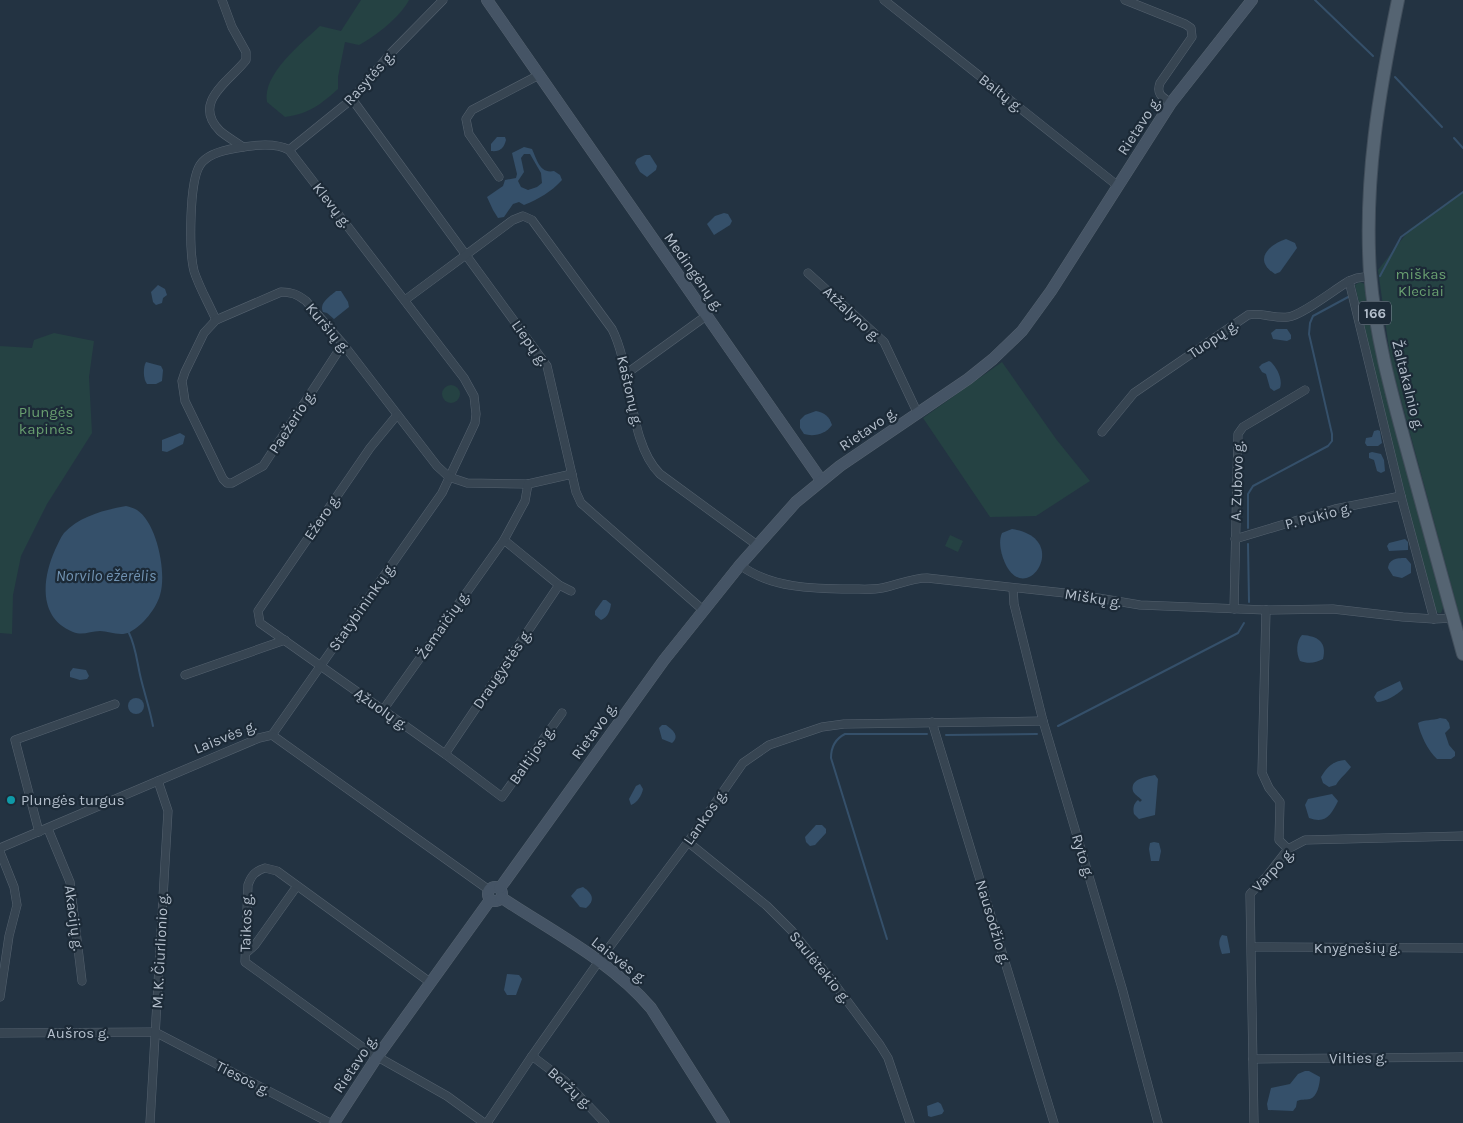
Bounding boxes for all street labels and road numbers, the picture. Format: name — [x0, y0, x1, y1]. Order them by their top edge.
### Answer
street label: Rasytės g. — [340, 46, 399, 109]
street label: Baltų g. — [975, 70, 1027, 116]
street label: Rietavo g. — [1114, 93, 1165, 158]
street label: Klevų g. — [309, 179, 355, 231]
street label: Medingėnų g. — [660, 229, 728, 315]
street label: Atžalyno g. — [819, 283, 885, 346]
street label: Kuršių g. — [302, 299, 354, 357]
road number: 166 — [1359, 302, 1391, 324]
street label: Tuopų g. — [1185, 316, 1242, 362]
street label: Liepų g. — [508, 317, 552, 370]
street label: Žaltakalnio g. — [1388, 338, 1428, 432]
street label: Kaštonų g. — [613, 354, 647, 428]
street label: Paežerio g. — [265, 387, 319, 457]
street label: Rietavo g. — [836, 403, 901, 455]
street label: A. Zubovo g. — [1227, 440, 1247, 521]
street label: Ežero g. — [300, 490, 344, 543]
street label: P. Pukio g. — [1283, 498, 1353, 533]
street label: Statybininkų g. — [325, 559, 399, 655]
street label: Miškų g. — [1063, 585, 1123, 611]
street label: Žemaičių g. — [413, 587, 473, 663]
street label: Draugystės g. — [469, 625, 535, 712]
street label: Ąžuolų g. — [351, 684, 411, 734]
street label: Rietavo g. — [567, 699, 621, 763]
street label: Laisvės g. — [191, 716, 259, 758]
street label: Baltijos g. — [505, 722, 559, 788]
street label: Lankos g. — [679, 786, 731, 848]
street label: Ryto g. — [1068, 832, 1098, 880]
street label: Varpo g. — [1248, 844, 1298, 896]
street label: Nausodžio g. — [972, 878, 1014, 967]
street label: Akacijų g. — [60, 884, 88, 952]
street label: M. K. Čiurlionio g. — [148, 892, 172, 1009]
street label: Taikos g. — [236, 893, 256, 952]
street label: Saulėtekio g. — [785, 927, 855, 1007]
street label: Laisvės g. — [588, 933, 651, 987]
street label: Knygnešių g. — [1314, 939, 1401, 957]
street label: Aušros g. — [47, 1024, 109, 1042]
street label: Rietavo g. — [329, 1031, 381, 1096]
street label: Vilties g. — [1329, 1048, 1387, 1068]
street label: Tiesos g. — [213, 1057, 273, 1099]
street label: Beržų g. — [544, 1063, 596, 1113]

